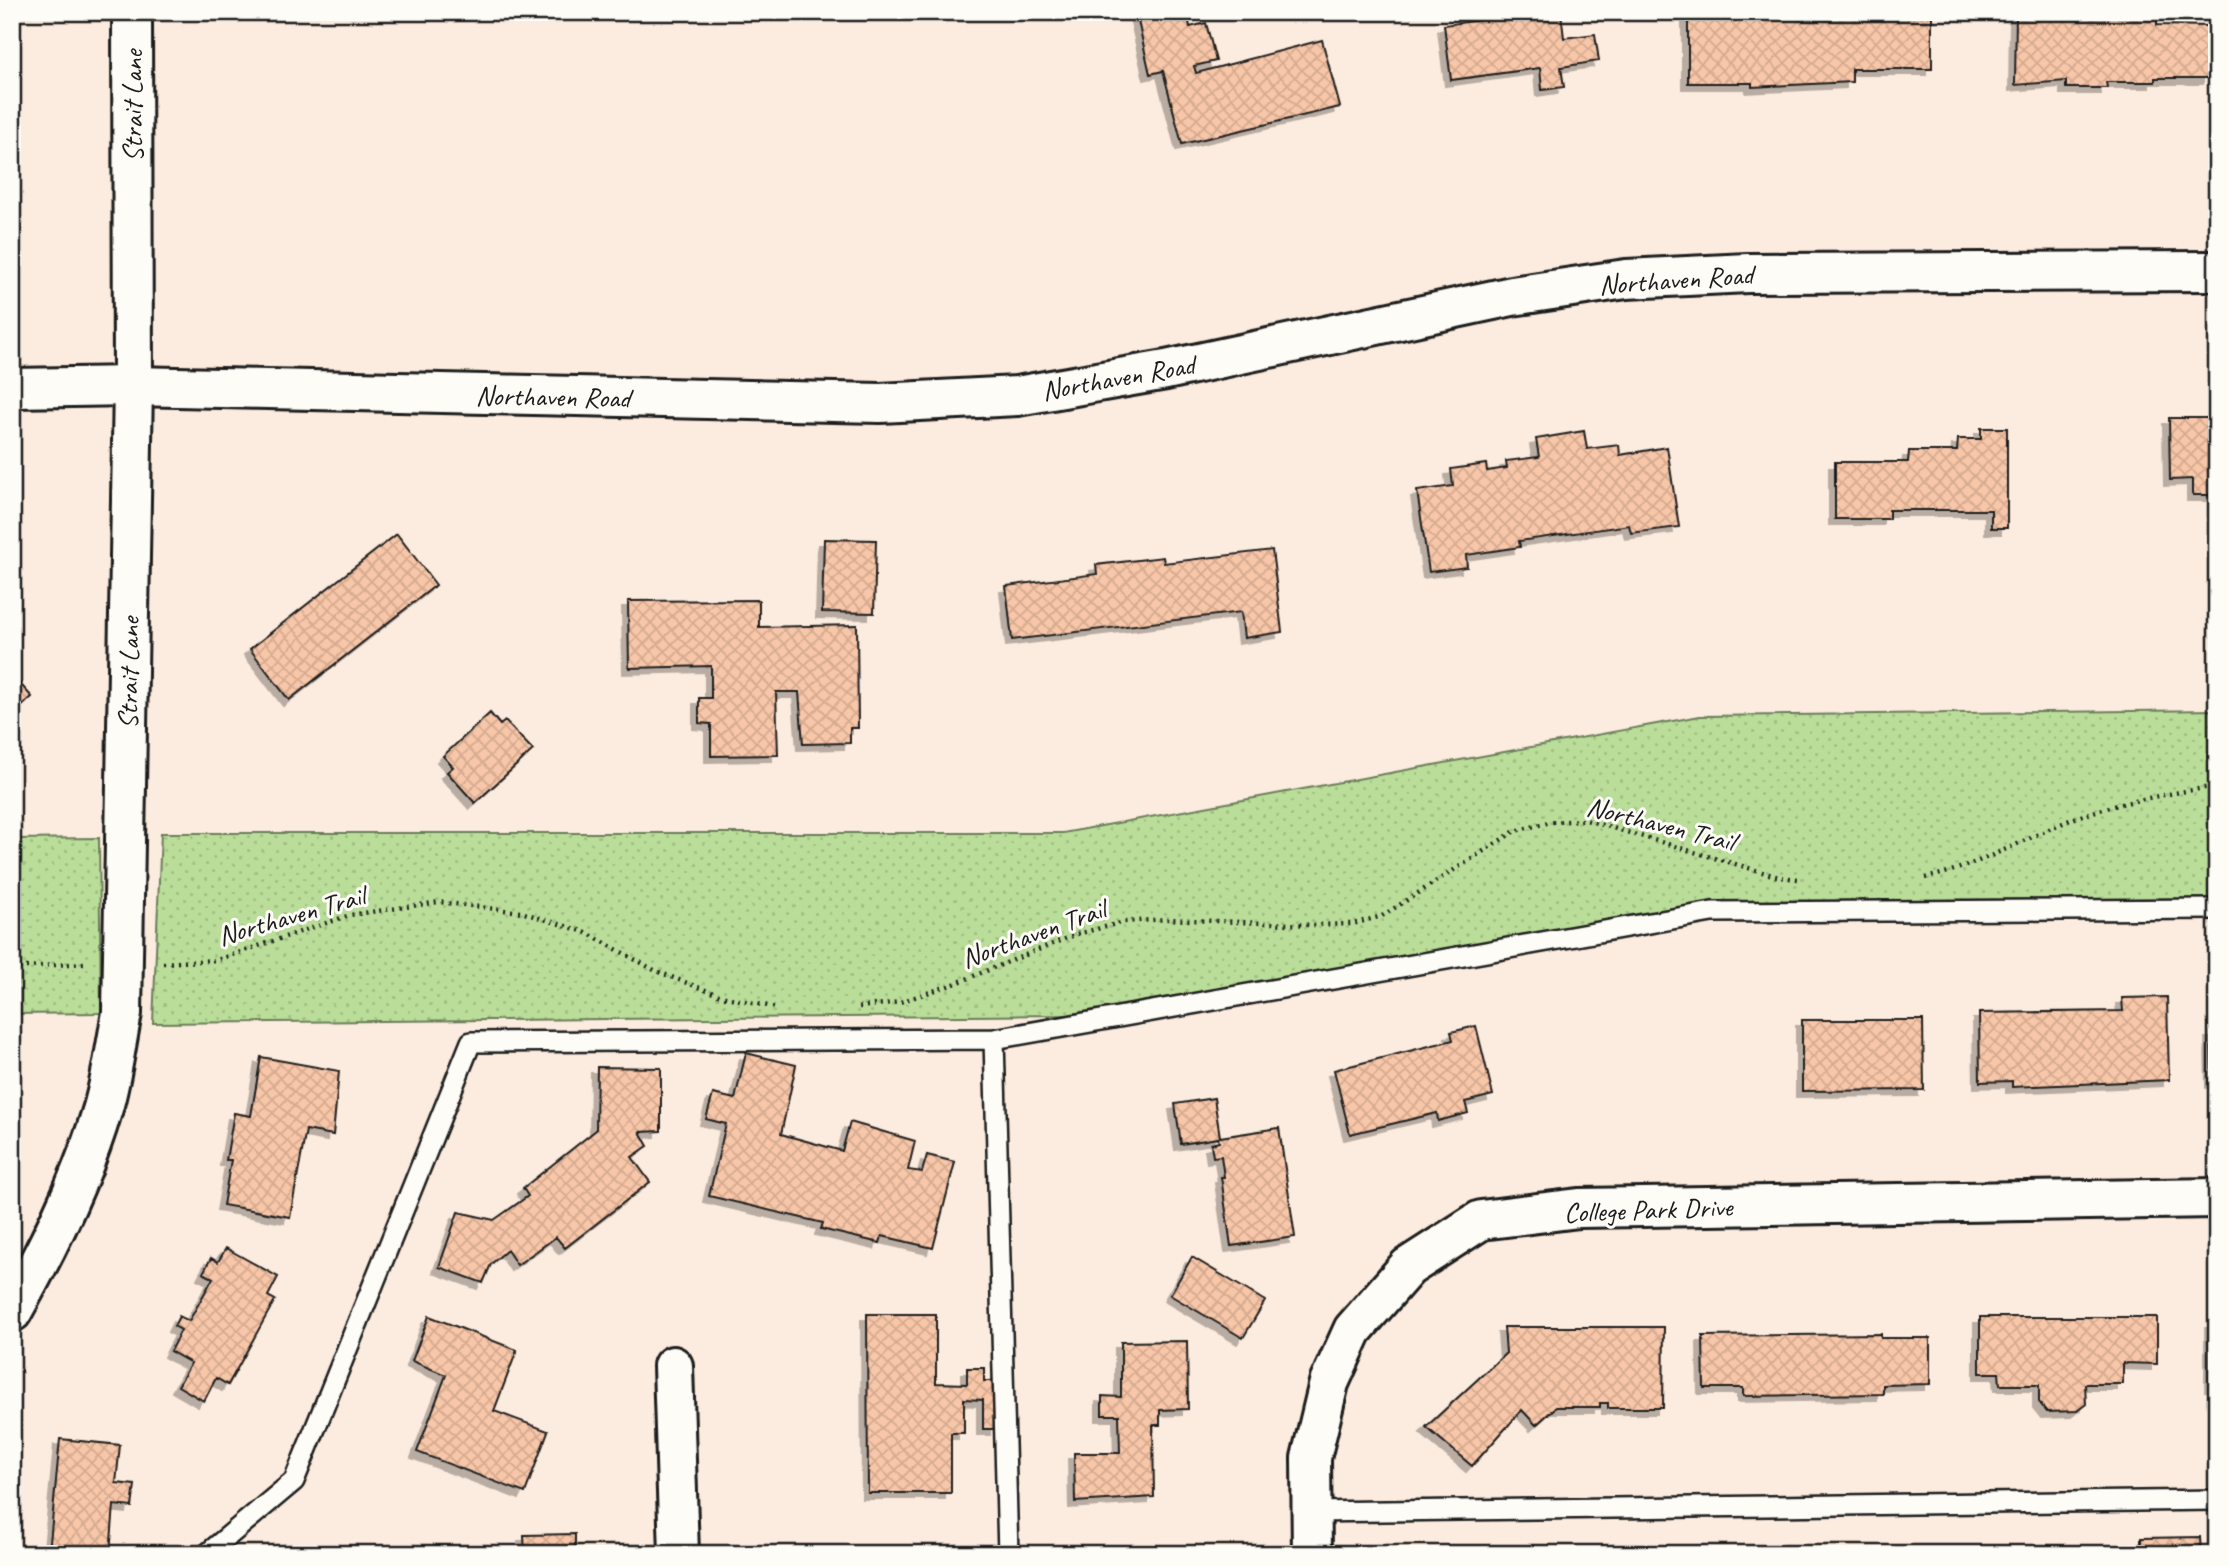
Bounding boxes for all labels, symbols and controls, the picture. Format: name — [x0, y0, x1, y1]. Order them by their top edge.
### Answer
street label: Strait Lane — [115, 48, 150, 162]
street label: Northaven Road — [1598, 256, 1758, 302]
street label: Northaven Road — [1039, 346, 1201, 408]
street label: Northaven Road — [475, 378, 635, 415]
street label: Strait Lane — [110, 615, 147, 729]
street label: Northaven Trail — [1583, 788, 1744, 860]
street label: Northaven Trail — [214, 876, 374, 953]
street label: Northaven Trail — [956, 889, 1115, 976]
street label: College Park Drive — [1563, 1189, 1735, 1230]

